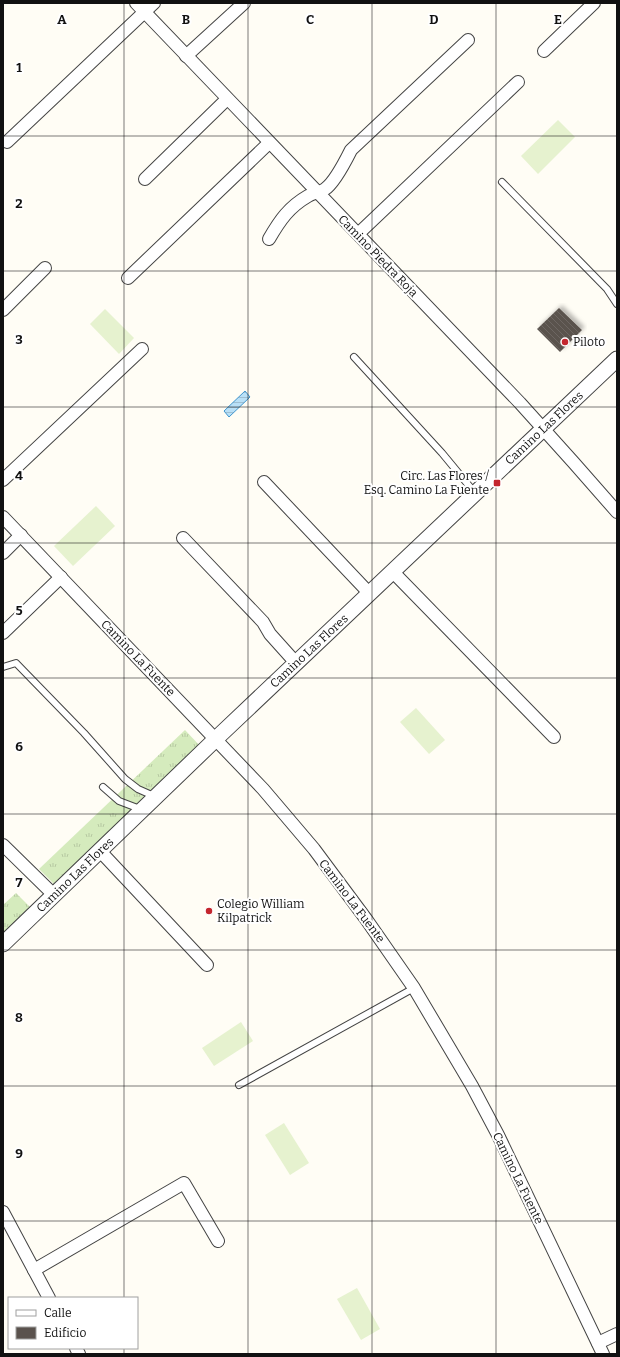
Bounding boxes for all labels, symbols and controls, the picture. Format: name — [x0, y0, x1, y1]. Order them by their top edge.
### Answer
text: A — [57, 12, 67, 27]
text: B — [182, 12, 190, 27]
text: C — [306, 12, 314, 27]
text: D — [429, 12, 439, 27]
text: E — [554, 12, 562, 27]
text: 1 — [16, 60, 22, 75]
text: 2 — [15, 196, 23, 211]
street label: Camino Piedra Roja — [335, 212, 421, 300]
text: 3 — [15, 332, 23, 347]
place label: Piloto — [573, 335, 605, 349]
marker: Piloto — [560, 337, 570, 347]
street label: Camino Las Flores — [502, 388, 586, 468]
text: 4 — [15, 468, 23, 483]
place label: Circ. Las Flores / Esq. Camino La Fuente — [364, 469, 489, 497]
marker: Circ. Las Flores / Esq. Camino La Fuente — [492, 478, 502, 488]
text: 5 — [15, 603, 23, 618]
street label: Camino Las Flores — [267, 611, 351, 691]
street label: Camino La Fuente — [98, 617, 178, 699]
text: 6 — [15, 739, 23, 754]
street label: Camino Las Flores — [34, 835, 117, 915]
street label: Camino La Fuente — [316, 857, 388, 945]
text: 7 — [16, 875, 23, 890]
place label: Colegio William Kilpatrick — [217, 897, 305, 925]
marker: Colegio William Kilpatrick — [204, 906, 214, 916]
text: 8 — [15, 1010, 23, 1025]
street label: Camino La Fuente — [490, 1130, 546, 1226]
text: 9 — [15, 1146, 23, 1161]
legend — [8, 1297, 138, 1349]
text: Calle — [44, 1306, 72, 1320]
text: Edificio — [44, 1326, 86, 1340]

